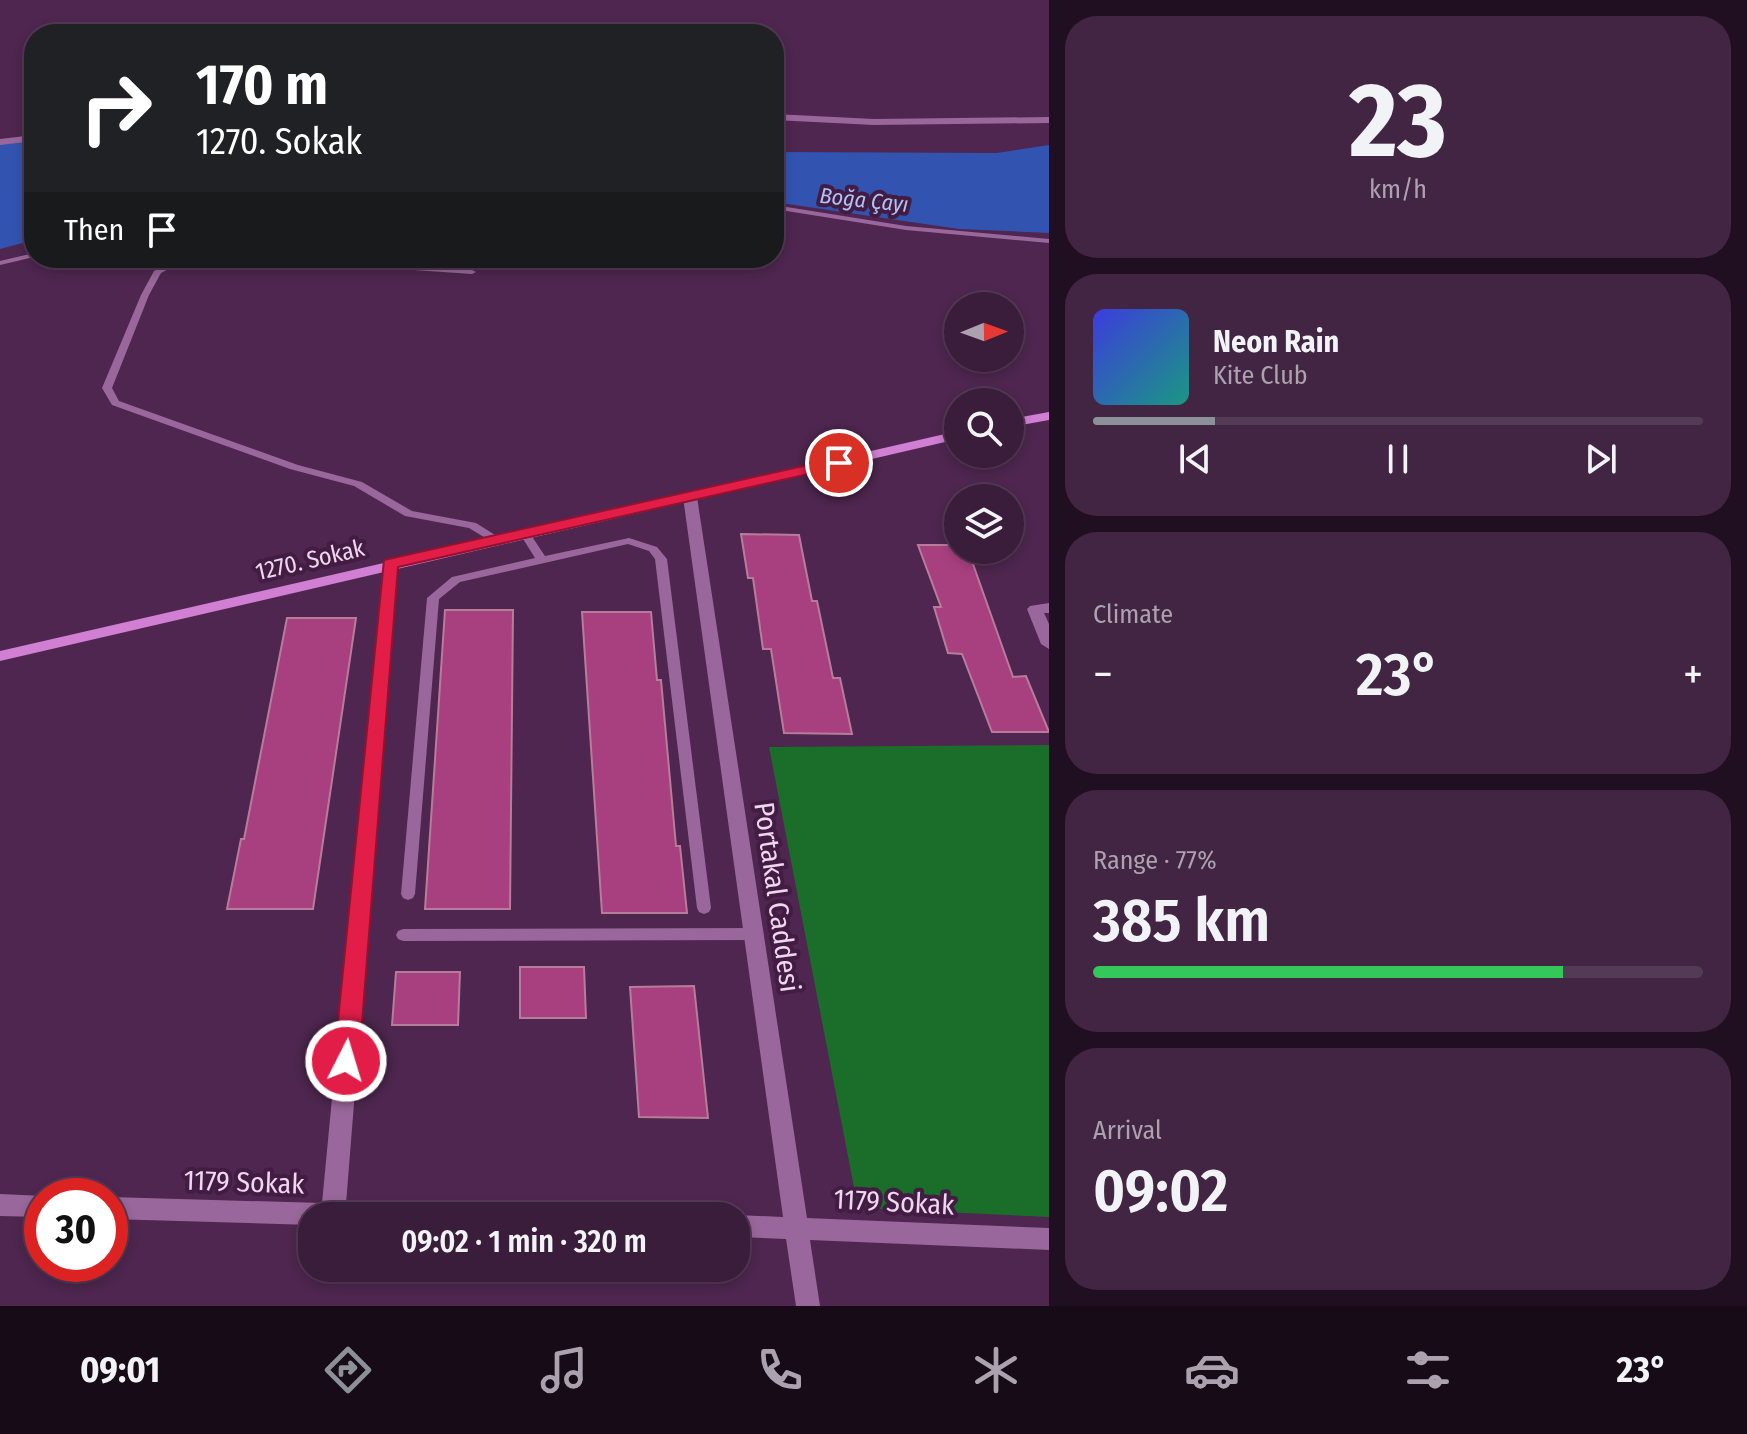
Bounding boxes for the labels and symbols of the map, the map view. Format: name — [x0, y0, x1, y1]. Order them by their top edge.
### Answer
water label: Boğa Çayı — [818, 182, 910, 219]
north arrow — [944, 292, 1024, 372]
pin — [805, 429, 873, 497]
street label: 1270. Sokak — [253, 534, 368, 586]
street label: Portakal Caddesi — [747, 800, 807, 994]
position arrow — [304, 1019, 388, 1103]
street label: 1179 Sokak — [183, 1163, 306, 1201]
speed limit sign: 30 — [24, 1178, 128, 1282]
street label: 1179 Sokak — [833, 1182, 956, 1222]

